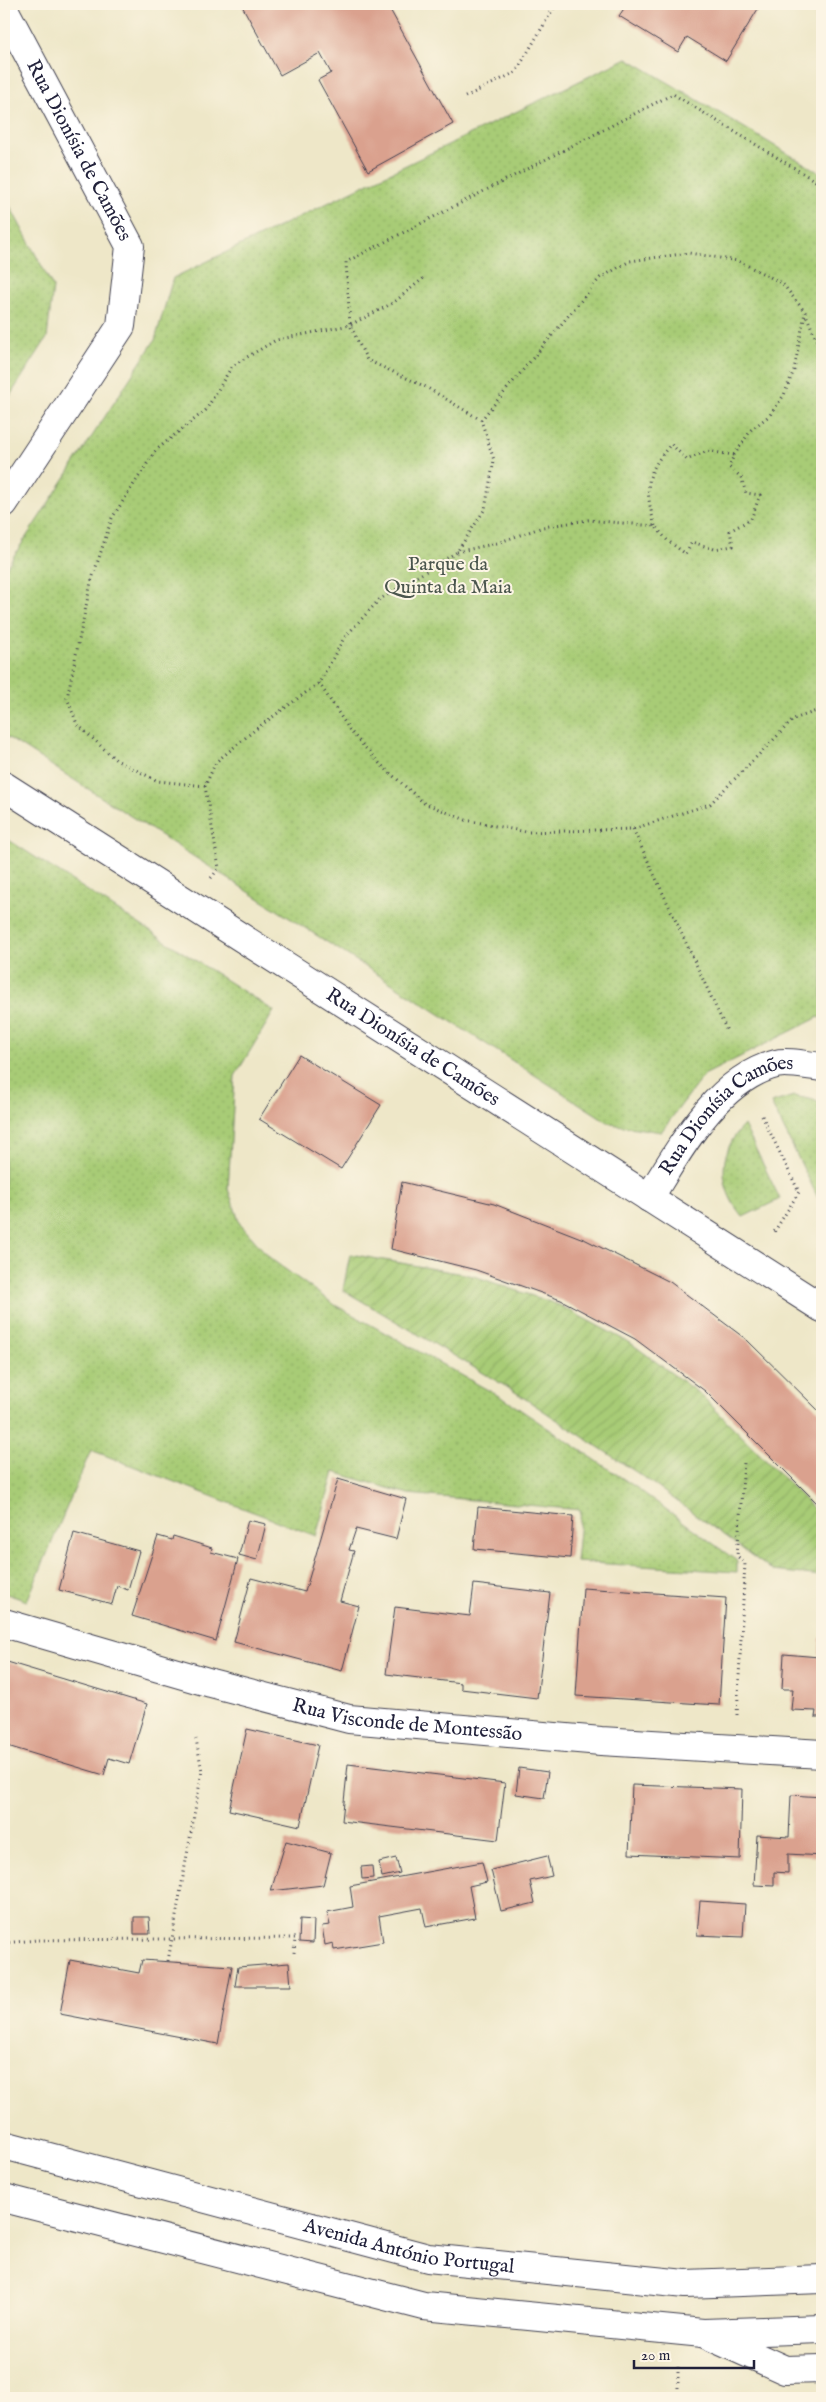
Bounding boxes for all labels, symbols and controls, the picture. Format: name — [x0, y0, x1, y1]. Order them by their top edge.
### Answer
street label: Rua Dionísia de Camões — [21, 55, 137, 245]
park label: Parque da Quinta da Maia — [384, 552, 512, 600]
street label: Rua Dionísia de Camões — [321, 982, 505, 1112]
street label: Rua Dionísia Camões — [654, 1050, 794, 1180]
street label: Rua Visconde de Montessão — [290, 1692, 523, 1747]
street label: Avenida António Portugal — [300, 2213, 516, 2279]
scale bar — [634, 2337, 754, 2369]
text: 20 m — [641, 2346, 671, 2365]

